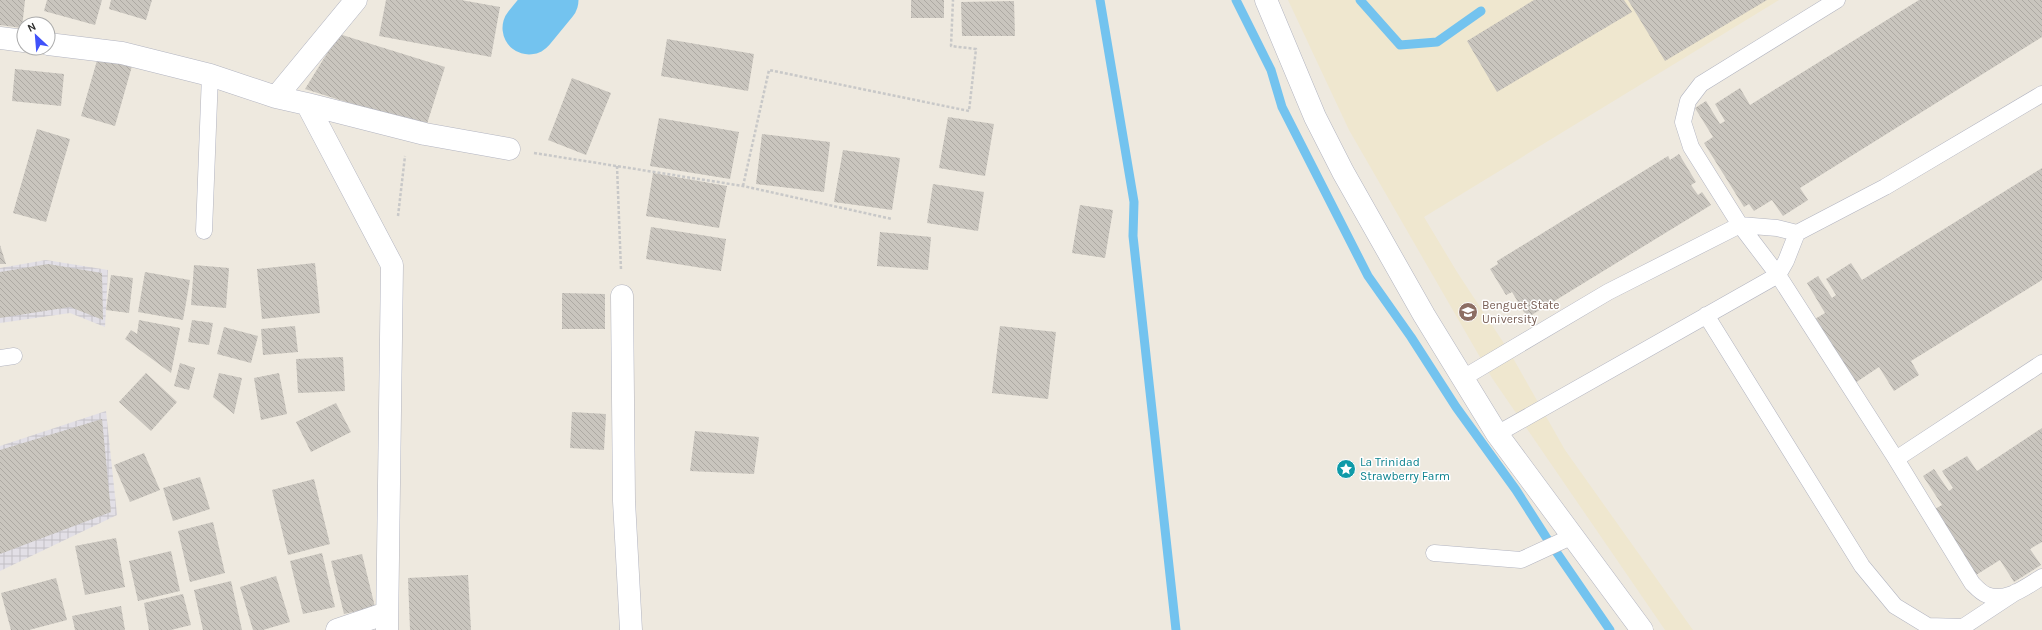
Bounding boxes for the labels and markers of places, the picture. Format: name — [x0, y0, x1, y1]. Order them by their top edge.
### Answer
place label: Benguet State University — [1482, 298, 1559, 326]
school or university icon: Benguet State University — [1457, 301, 1479, 323]
place label: La Trinidad Strawberry Farm — [1360, 455, 1450, 483]
place icon: La Trinidad Strawberry Farm — [1335, 458, 1357, 480]

